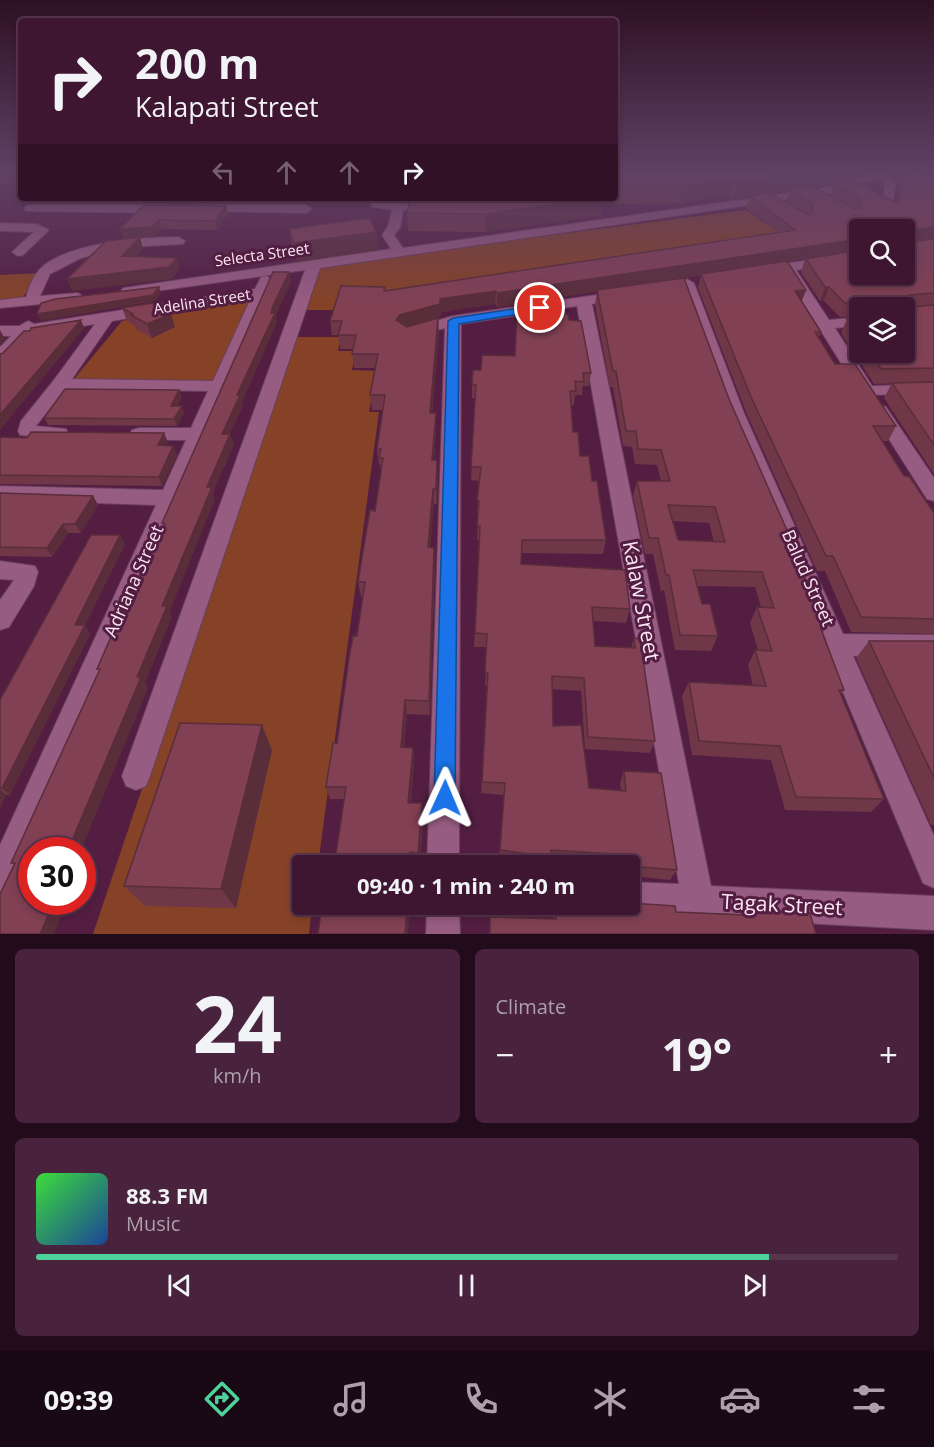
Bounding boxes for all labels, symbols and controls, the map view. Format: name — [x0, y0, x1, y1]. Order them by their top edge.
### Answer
text: 200 m — [135, 34, 259, 91]
icon: right — [36, 42, 114, 120]
text: Kalapati Street — [135, 88, 319, 125]
icon: left — [207, 156, 240, 189]
icon: ahead — [270, 156, 303, 189]
icon: ahead — [333, 156, 366, 189]
icon: right — [396, 156, 429, 189]
map controls — [849, 219, 915, 363]
button: search — [849, 219, 915, 285]
street label: Selecta Street — [213, 237, 311, 271]
pin — [514, 282, 565, 333]
street label: Adelina Street — [152, 283, 252, 319]
icon: arrive — [523, 291, 556, 324]
button: layers — [849, 297, 915, 363]
street label: Adriana Street — [98, 521, 169, 640]
street label: Balud Street — [777, 526, 841, 630]
street label: Kalaw Street — [617, 538, 667, 663]
position arrow — [413, 766, 477, 830]
speed limit sign: 30 — [18, 837, 96, 915]
text: 09:40 · 1 min · 240 m — [357, 870, 575, 900]
street label: Tagak Street — [721, 887, 843, 921]
text: 24 — [193, 970, 282, 1076]
text: Climate — [496, 993, 566, 1020]
text: 19° — [661, 1023, 732, 1084]
text: − — [496, 1032, 514, 1077]
text: + — [879, 1032, 898, 1077]
text: km/h — [213, 1062, 262, 1089]
text: 88.3 FM — [126, 1180, 209, 1210]
text: Music — [126, 1210, 180, 1237]
icon: previous — [163, 1269, 196, 1302]
icon: pause — [450, 1269, 483, 1302]
icon: next — [738, 1269, 771, 1302]
icon: directions — [201, 1378, 243, 1420]
icon: music — [330, 1378, 372, 1420]
icon: phone — [460, 1378, 502, 1420]
icon: climate — [589, 1378, 631, 1420]
icon: car — [719, 1378, 761, 1420]
icon: filters — [848, 1378, 890, 1420]
text: 09:39 — [44, 1381, 113, 1418]

